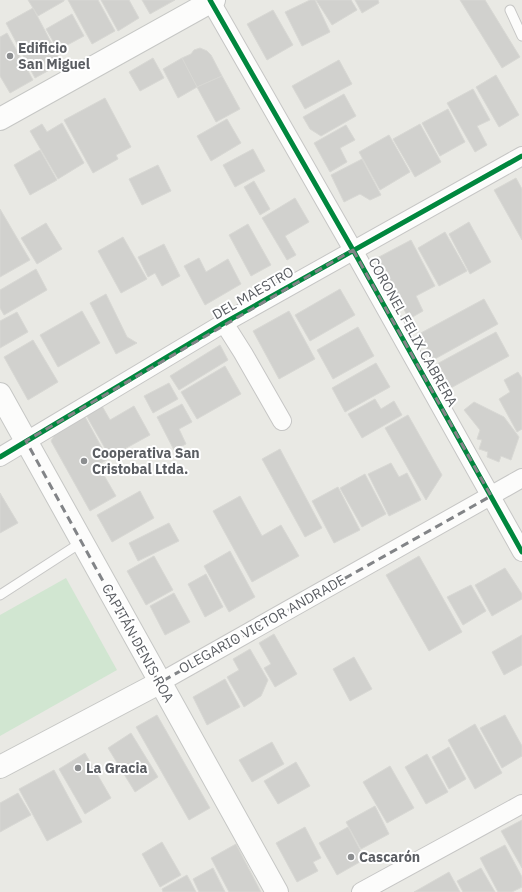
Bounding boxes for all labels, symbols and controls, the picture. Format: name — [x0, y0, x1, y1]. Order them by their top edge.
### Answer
place label: Edificio San Miguel — [18, 39, 90, 73]
marker: Edificio San Miguel — [5, 51, 15, 61]
street label: CORONEL FELIX CABRERA — [364, 254, 462, 410]
street label: DEL MAESTRO — [209, 262, 297, 324]
place label: Cooperativa San Cristobal Ltda. — [92, 444, 200, 478]
marker: Cooperativa San Cristobal Ltda. — [79, 456, 89, 466]
street label: OLEGARIO VICTOR ANDRADE — [175, 571, 349, 677]
street label: CAPITÁN DENIS ROA — [98, 580, 179, 706]
place label: La Gracia — [86, 759, 147, 777]
marker: La Gracia — [73, 763, 83, 773]
place label: Cascarón — [359, 848, 420, 866]
marker: Cascarón — [346, 852, 356, 862]

